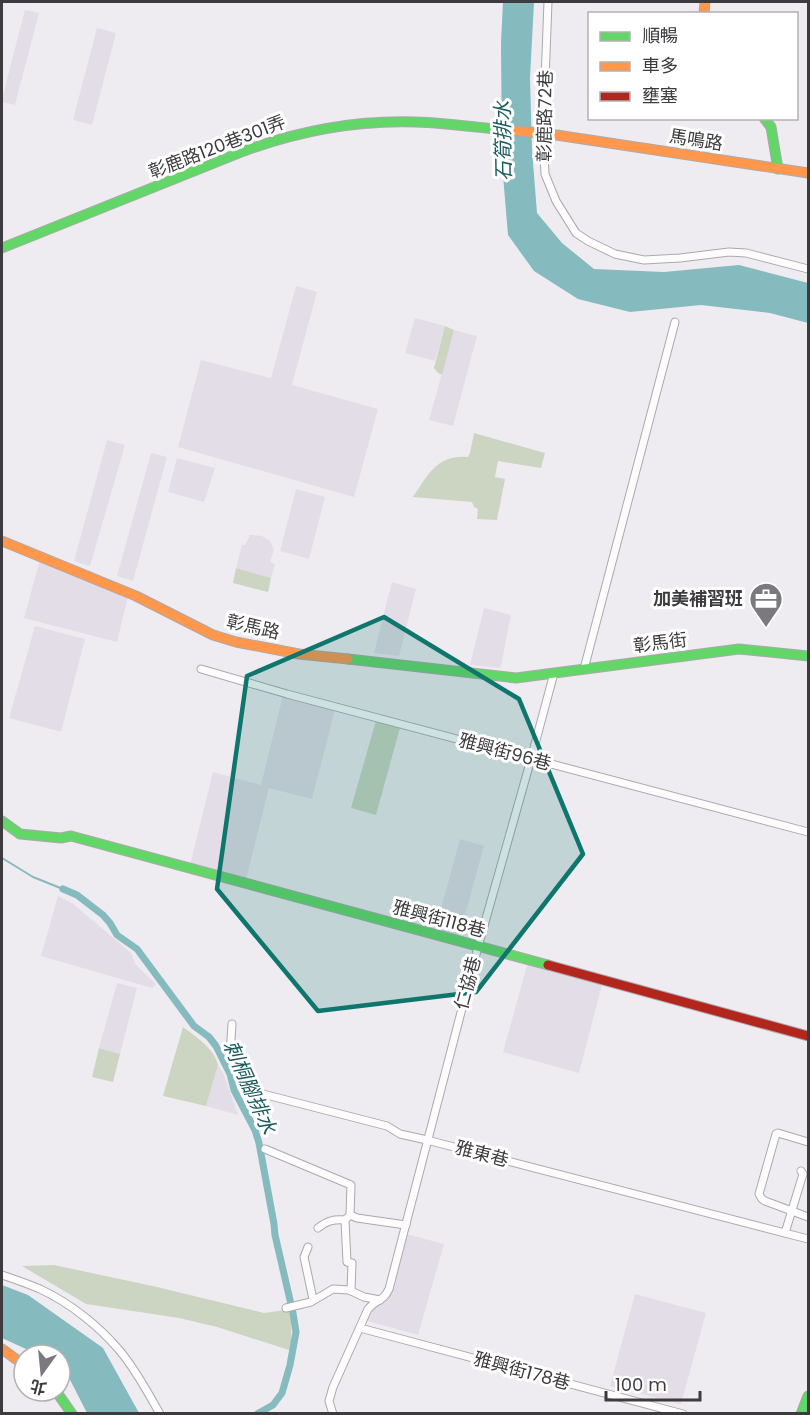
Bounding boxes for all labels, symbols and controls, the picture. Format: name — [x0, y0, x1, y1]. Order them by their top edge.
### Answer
legend — [588, 12, 798, 120]
text: 順暢 — [642, 23, 678, 48]
text: 車多 — [642, 53, 678, 78]
street label: 彰鹿路72巷 — [531, 70, 558, 162]
text: 壅塞 — [642, 83, 678, 108]
water label: 石筍排水 — [488, 100, 518, 181]
street label: 彰鹿路120巷301弄 — [145, 109, 289, 184]
street label: 馬鳴路 — [667, 123, 725, 156]
office icon: 加美補習班 — [748, 581, 784, 628]
place label: 加美補習班 — [653, 586, 743, 611]
street label: 彰馬路 — [224, 608, 282, 645]
street label: 彰馬街 — [632, 627, 688, 658]
street label: 雅興街96巷 — [456, 727, 554, 776]
street label: 雅興街118巷 — [390, 894, 488, 943]
street label: 仁協巷 — [448, 954, 487, 1012]
water label: 刺桐腳排水 — [217, 1036, 284, 1139]
street label: 雅東巷 — [453, 1134, 511, 1173]
north arrow — [12, 1343, 72, 1403]
street label: 雅興街178巷 — [471, 1346, 573, 1395]
scale bar — [606, 1364, 700, 1402]
text: 100 m — [615, 1372, 667, 1397]
text: 北 — [28, 1374, 49, 1400]

